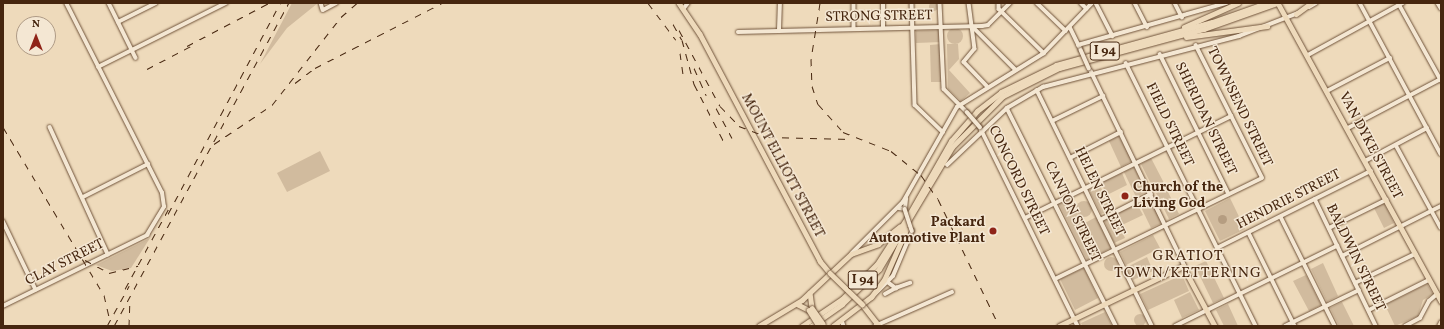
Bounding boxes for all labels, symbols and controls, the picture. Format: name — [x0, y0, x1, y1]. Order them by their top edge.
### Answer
street label: STRONG STREET — [825, 8, 933, 26]
north arrow — [16, 16, 56, 56]
text: N — [32, 17, 40, 32]
road number: I 94 — [1089, 40, 1121, 62]
street label: TOWNSEND STREET — [1203, 44, 1275, 170]
street label: SHERIDAN STREET — [1170, 60, 1240, 178]
street label: FIELD STREET — [1141, 80, 1197, 170]
street label: VAN DYKE STREET — [1335, 89, 1405, 203]
street label: MOUNT ELLIOTT STREET — [737, 91, 827, 241]
street label: CONCORD STREET — [984, 123, 1052, 239]
street label: HELEN STREET — [1070, 144, 1128, 240]
street label: CANTON STREET — [1040, 159, 1104, 265]
street label: HENDRIE STREET — [1234, 166, 1344, 234]
place label: Church of the Living God — [1133, 180, 1222, 212]
marker: Church of the Living God — [1120, 191, 1130, 201]
street label: BALDWIN STREET — [1322, 202, 1388, 314]
place label: Packard Automotive Plant — [869, 215, 985, 248]
marker: Packard Automotive Plant — [988, 226, 998, 236]
street label: CLAY STREET — [23, 236, 107, 290]
district label: GRATIOT TOWN/KETTERING — [1114, 247, 1262, 282]
road number: I 94 — [847, 269, 879, 291]

